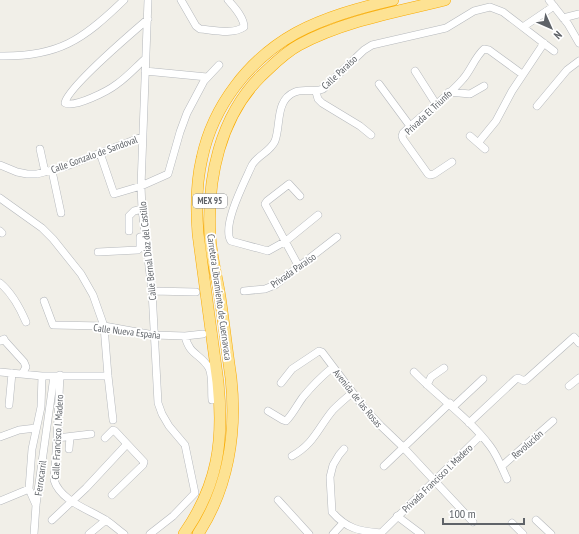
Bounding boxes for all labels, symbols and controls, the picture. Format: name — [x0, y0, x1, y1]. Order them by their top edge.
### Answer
north arrow — [531, 8, 571, 48]
text: N — [551, 28, 565, 42]
street label: Calle Paraíso — [319, 53, 360, 92]
street label: Privada El Triunfo — [402, 87, 455, 138]
street label: Calle Gonzalo de Sandoval — [49, 133, 140, 176]
road number: MEX 95 — [193, 194, 227, 208]
street label: Calle Bernal Díaz del Castillo — [136, 201, 159, 301]
street label: Carretera Libramiento de Cuernavaca — [204, 233, 235, 361]
street label: Privada Paraíso — [268, 250, 318, 291]
street label: Calle Nueva España — [93, 321, 161, 342]
street label: Avenida de las Rosas — [330, 367, 385, 431]
street label: Calle Francisco I. Madero — [49, 394, 66, 480]
street label: Revolución — [509, 427, 546, 462]
street label: Privada Francisco I. Madero — [399, 441, 475, 515]
street label: Ferrocarril — [32, 459, 50, 497]
scale bar — [443, 500, 524, 526]
text: 100 m — [449, 506, 476, 521]

